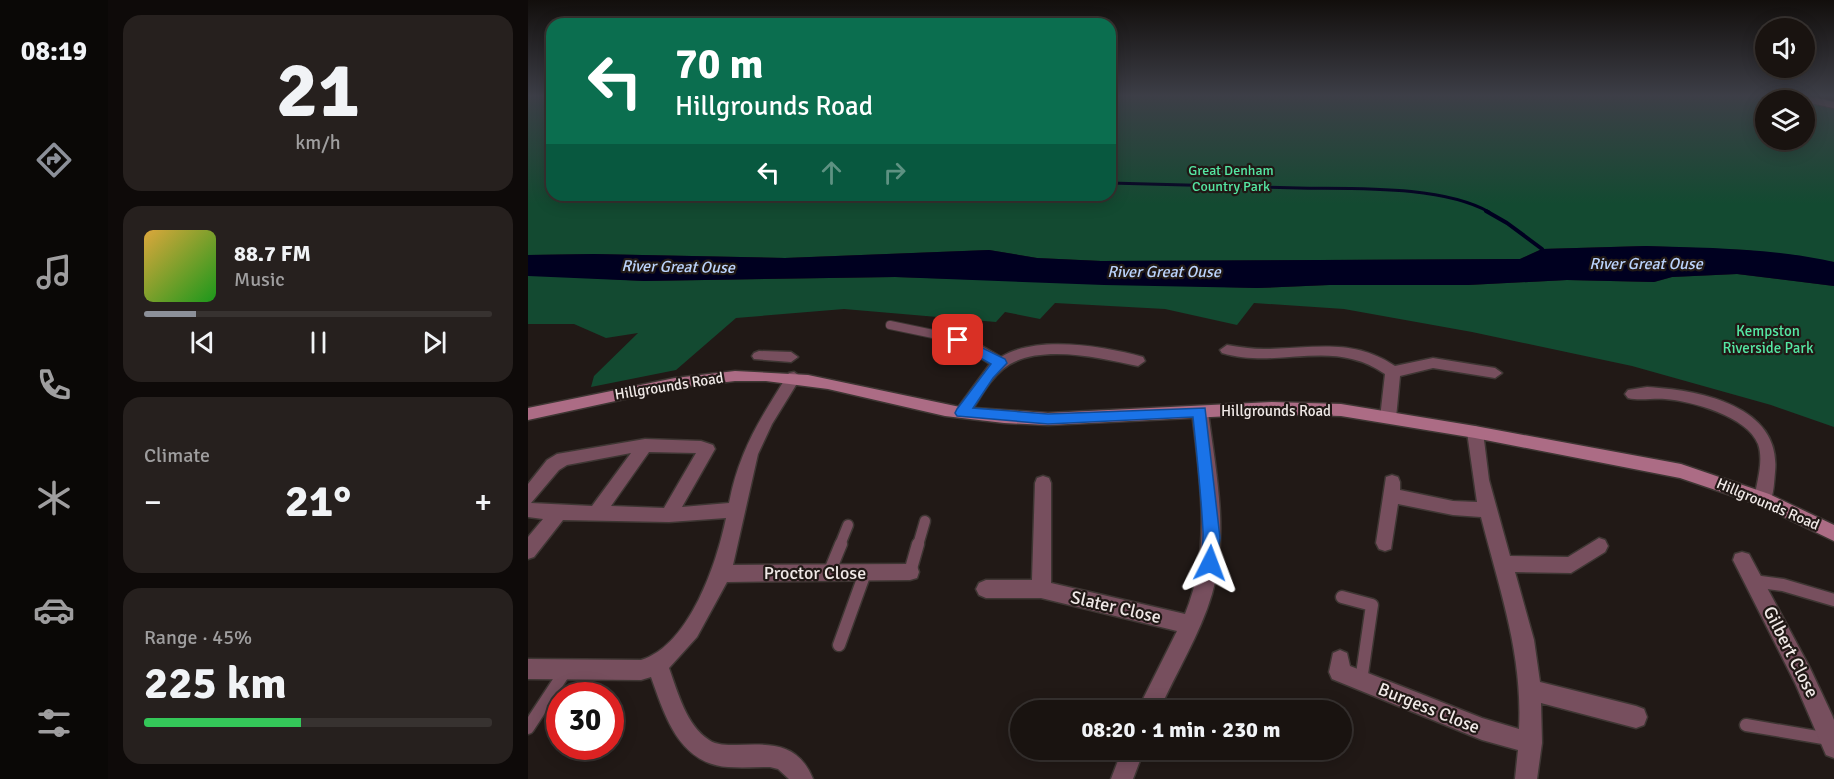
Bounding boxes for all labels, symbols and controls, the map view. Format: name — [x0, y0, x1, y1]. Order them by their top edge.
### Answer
map controls — [1755, 18, 1815, 150]
button: sound — [1755, 18, 1815, 78]
text: 08:19 — [21, 35, 87, 68]
text: 70 m — [675, 39, 764, 90]
icon: left — [576, 42, 654, 120]
text: 21 — [276, 43, 360, 139]
text: Hillgrounds Road — [675, 90, 873, 123]
button: layers — [1755, 90, 1815, 150]
text: km/h — [295, 130, 341, 155]
icon: directions — [33, 139, 75, 181]
icon: left — [752, 156, 785, 189]
icon: ahead — [815, 156, 848, 189]
icon: right — [878, 156, 911, 189]
park label: Great Denham Country Park — [1188, 162, 1274, 195]
text: 88.7 FM — [234, 240, 311, 267]
icon: music — [33, 251, 75, 293]
water label: River Great Ouse — [1589, 254, 1704, 274]
water label: River Great Ouse — [621, 256, 736, 278]
water label: River Great Ouse — [1107, 262, 1222, 282]
text: Music — [234, 267, 285, 292]
pin — [932, 314, 983, 365]
park label: Kempston Riverside Park — [1723, 322, 1814, 357]
icon: arrive — [941, 323, 974, 356]
icon: previous — [186, 326, 219, 359]
icon: pause — [302, 326, 335, 359]
icon: next — [418, 326, 451, 359]
icon: phone — [33, 364, 75, 406]
street label: Hillgrounds Road — [613, 368, 725, 403]
street label: Hillgrounds Road — [1221, 402, 1331, 420]
text: Climate — [144, 443, 210, 468]
text: 21° — [285, 474, 351, 529]
street label: Hillgrounds Road — [1714, 474, 1822, 534]
icon: climate — [33, 477, 75, 519]
text: − — [144, 482, 162, 523]
text: + — [474, 482, 492, 523]
position arrow — [1178, 531, 1242, 595]
street label: Proctor Close — [764, 562, 866, 584]
street label: Slater Close — [1069, 586, 1163, 628]
icon: car — [33, 589, 75, 631]
street label: Gilbert Close — [1759, 603, 1823, 701]
text: Range · 45% — [144, 625, 252, 650]
text: 225 km — [144, 656, 287, 711]
street label: Burgess Close — [1375, 678, 1483, 738]
speed limit sign: 30 — [546, 682, 624, 760]
icon: filters — [33, 702, 75, 744]
text: 08:20 · 1 min · 230 m — [1081, 716, 1281, 743]

